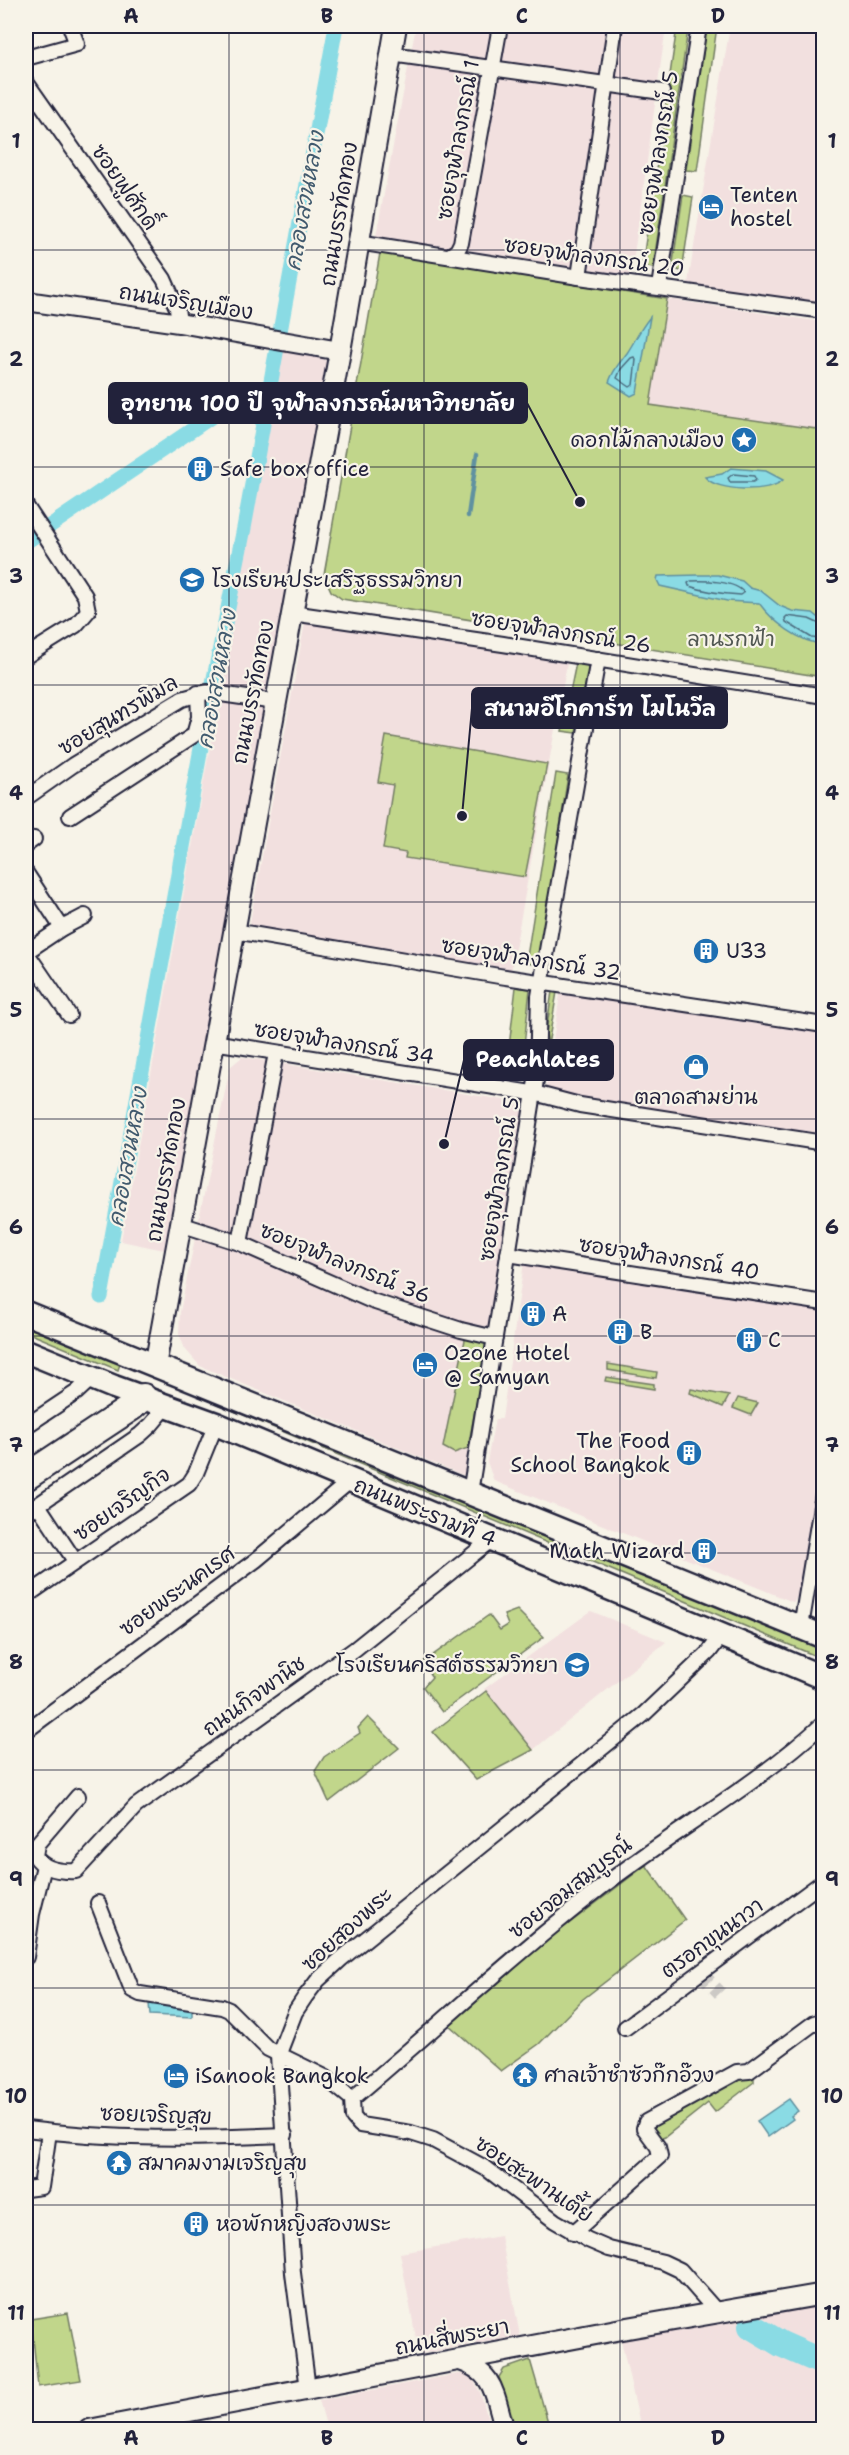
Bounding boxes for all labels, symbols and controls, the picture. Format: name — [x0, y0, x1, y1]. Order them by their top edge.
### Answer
text: A — [123, 3, 139, 29]
text: B — [321, 3, 333, 29]
text: C — [516, 3, 528, 29]
text: D — [711, 3, 725, 29]
street label: ซอยจุฬาลงกรณ์ 1 — [430, 58, 488, 223]
street label: ซอยจุฬาลงกรณ์ 5 — [631, 69, 687, 238]
water label: คลองสวนหลวง — [278, 127, 331, 273]
text: 1 — [11, 128, 21, 154]
text: 1 — [827, 128, 837, 154]
street label: ซอยฟูศักดิ์ — [83, 136, 168, 237]
street label: ถนนบรรทัดทอง — [314, 140, 364, 288]
place label: Tenten hostel — [730, 181, 798, 233]
hotel icon: Tenten hostel — [696, 192, 726, 222]
street label: ซอยจุฬาลงกรณ์ 20 — [502, 230, 686, 286]
street label: ถนนเจริญเมือง — [117, 278, 255, 326]
text: 2 — [9, 346, 23, 372]
text: 2 — [825, 346, 839, 372]
callout: อุทยาน 100 ปี จุฬาลงกรณ์มหาวิทยาลัย — [109, 383, 527, 423]
text: อุทยาน 100 ปี จุฬาลงกรณ์มหาวิทยาลัย — [121, 389, 515, 420]
place icon: ดอกไม้กลางเมือง — [729, 425, 759, 455]
place label: ดอกไม้กลางเมือง — [571, 426, 724, 454]
building icon: Safe box office — [185, 454, 215, 484]
place label: Safe box office — [220, 455, 370, 483]
text: 3 — [9, 563, 23, 589]
text: 3 — [825, 563, 839, 589]
school or university icon: โรงเรียนประเสริฐธรรมวิทยา — [177, 565, 207, 595]
place label: โรงเรียนประเสริฐธรรมวิทยา — [212, 566, 463, 594]
street label: ซอยจุฬาลงกรณ์ 26 — [469, 604, 653, 662]
water label: คลองสวนหลวง — [190, 605, 243, 751]
street label: ถนนบรรทัดทอง — [225, 618, 281, 766]
park label: ลานรกฟ้า — [687, 625, 775, 653]
street label: ซอยสุนทรพิมล — [53, 668, 184, 763]
callout: สนามอีโกคาร์ท โมโนวีล — [472, 688, 727, 728]
text: สนามอีโกคาร์ท โมโนวีล — [484, 694, 716, 723]
text: 4 — [9, 780, 23, 806]
text: 4 — [825, 780, 839, 806]
street label: ซอยจุฬาลงกรณ์ 32 — [439, 931, 623, 989]
building icon: U33 — [691, 936, 721, 966]
place label: U33 — [726, 937, 767, 965]
text: 5 — [10, 997, 22, 1023]
text: 5 — [826, 997, 838, 1023]
street label: ซอยจุฬาลงกรณ์ 34 — [252, 1015, 436, 1073]
callout: Peachlates — [464, 1040, 613, 1080]
text: Peachlates — [476, 1045, 600, 1074]
shop icon: ตลาดสามย่าน — [681, 1052, 711, 1082]
water label: คลองสวนหลวง — [101, 1083, 154, 1229]
place label: ตลาดสามย่าน — [634, 1083, 758, 1111]
street label: ซอยจุฬาลงกรณ์ 5 — [472, 1095, 528, 1264]
street label: ถนนบรรทัดทอง — [140, 1096, 192, 1244]
text: 6 — [9, 1214, 23, 1240]
text: 6 — [825, 1214, 839, 1240]
street label: ซอยจุฬาลงกรณ์ 36 — [255, 1216, 435, 1312]
street label: ซอยจุฬาลงกรณ์ 40 — [576, 1230, 761, 1288]
building icon: A — [518, 1299, 548, 1329]
place label: A — [552, 1300, 567, 1328]
building icon: B — [605, 1317, 635, 1347]
place label: B — [640, 1318, 652, 1346]
building icon: C — [734, 1325, 764, 1355]
place label: C — [768, 1326, 781, 1354]
place label: Ozone Hotel @ Samyan — [444, 1339, 570, 1391]
hotel icon: Ozone Hotel @ Samyan — [410, 1350, 440, 1380]
place label: The Food School Bangkok — [510, 1427, 670, 1479]
text: 7 — [9, 1432, 23, 1458]
text: 7 — [825, 1432, 839, 1458]
building icon: The Food School Bangkok — [674, 1438, 704, 1468]
street label: ซอยเจริญกิจ — [68, 1460, 176, 1548]
street label: ถนนพระรามที่ 4 — [350, 1467, 502, 1553]
building icon: Math Wizard — [689, 1536, 719, 1566]
place label: Math Wizard — [549, 1537, 684, 1565]
street label: ซอยพระนคเรศ — [114, 1539, 242, 1642]
text: 8 — [9, 1649, 23, 1675]
street label: ถนนกิจพานิช — [197, 1649, 311, 1743]
text: 8 — [825, 1649, 839, 1675]
school or university icon: โรงเรียนคริสต์ธรรมวิทยา — [562, 1650, 592, 1680]
place label: โรงเรียนคริสต์ธรรมวิทยา — [336, 1651, 558, 1679]
street label: ซอยจอมสมบูรณ์ — [503, 1831, 639, 1947]
text: 9 — [9, 1866, 23, 1892]
text: 9 — [825, 1866, 839, 1892]
street label: ซอยสองพระ — [295, 1881, 399, 1977]
street label: ตรอกขุนนาวา — [655, 1891, 770, 1986]
temple icon: ศาลเจ้าซำซัวก๊กอ๊วง — [510, 2060, 540, 2090]
hotel icon: iSanook Bangkok — [161, 2061, 191, 2091]
place label: ศาลเจ้าซำซัวก๊กอ๊วง — [544, 2061, 714, 2089]
place label: iSanook Bangkok — [195, 2062, 369, 2090]
text: 10 — [5, 2083, 27, 2109]
text: 10 — [821, 2083, 843, 2109]
street label: ซอยเจริญสุข — [99, 2099, 212, 2133]
street label: ซอยสะพานเตี้ย — [469, 2125, 602, 2229]
temple icon: สมาคมงามเจริญสุข — [104, 2148, 134, 2178]
place label: สมาคมงามเจริญสุข — [138, 2149, 307, 2179]
building icon: หอพักหญิงสองพระ — [181, 2209, 211, 2239]
place label: หอพักหญิงสองพระ — [216, 2210, 391, 2238]
text: 11 — [7, 2300, 25, 2326]
text: 11 — [823, 2300, 841, 2326]
street label: ถนนสี่พระยา — [392, 2308, 511, 2362]
text: A — [123, 2425, 139, 2451]
text: B — [321, 2425, 333, 2451]
text: C — [516, 2425, 528, 2451]
text: D — [711, 2425, 725, 2451]

